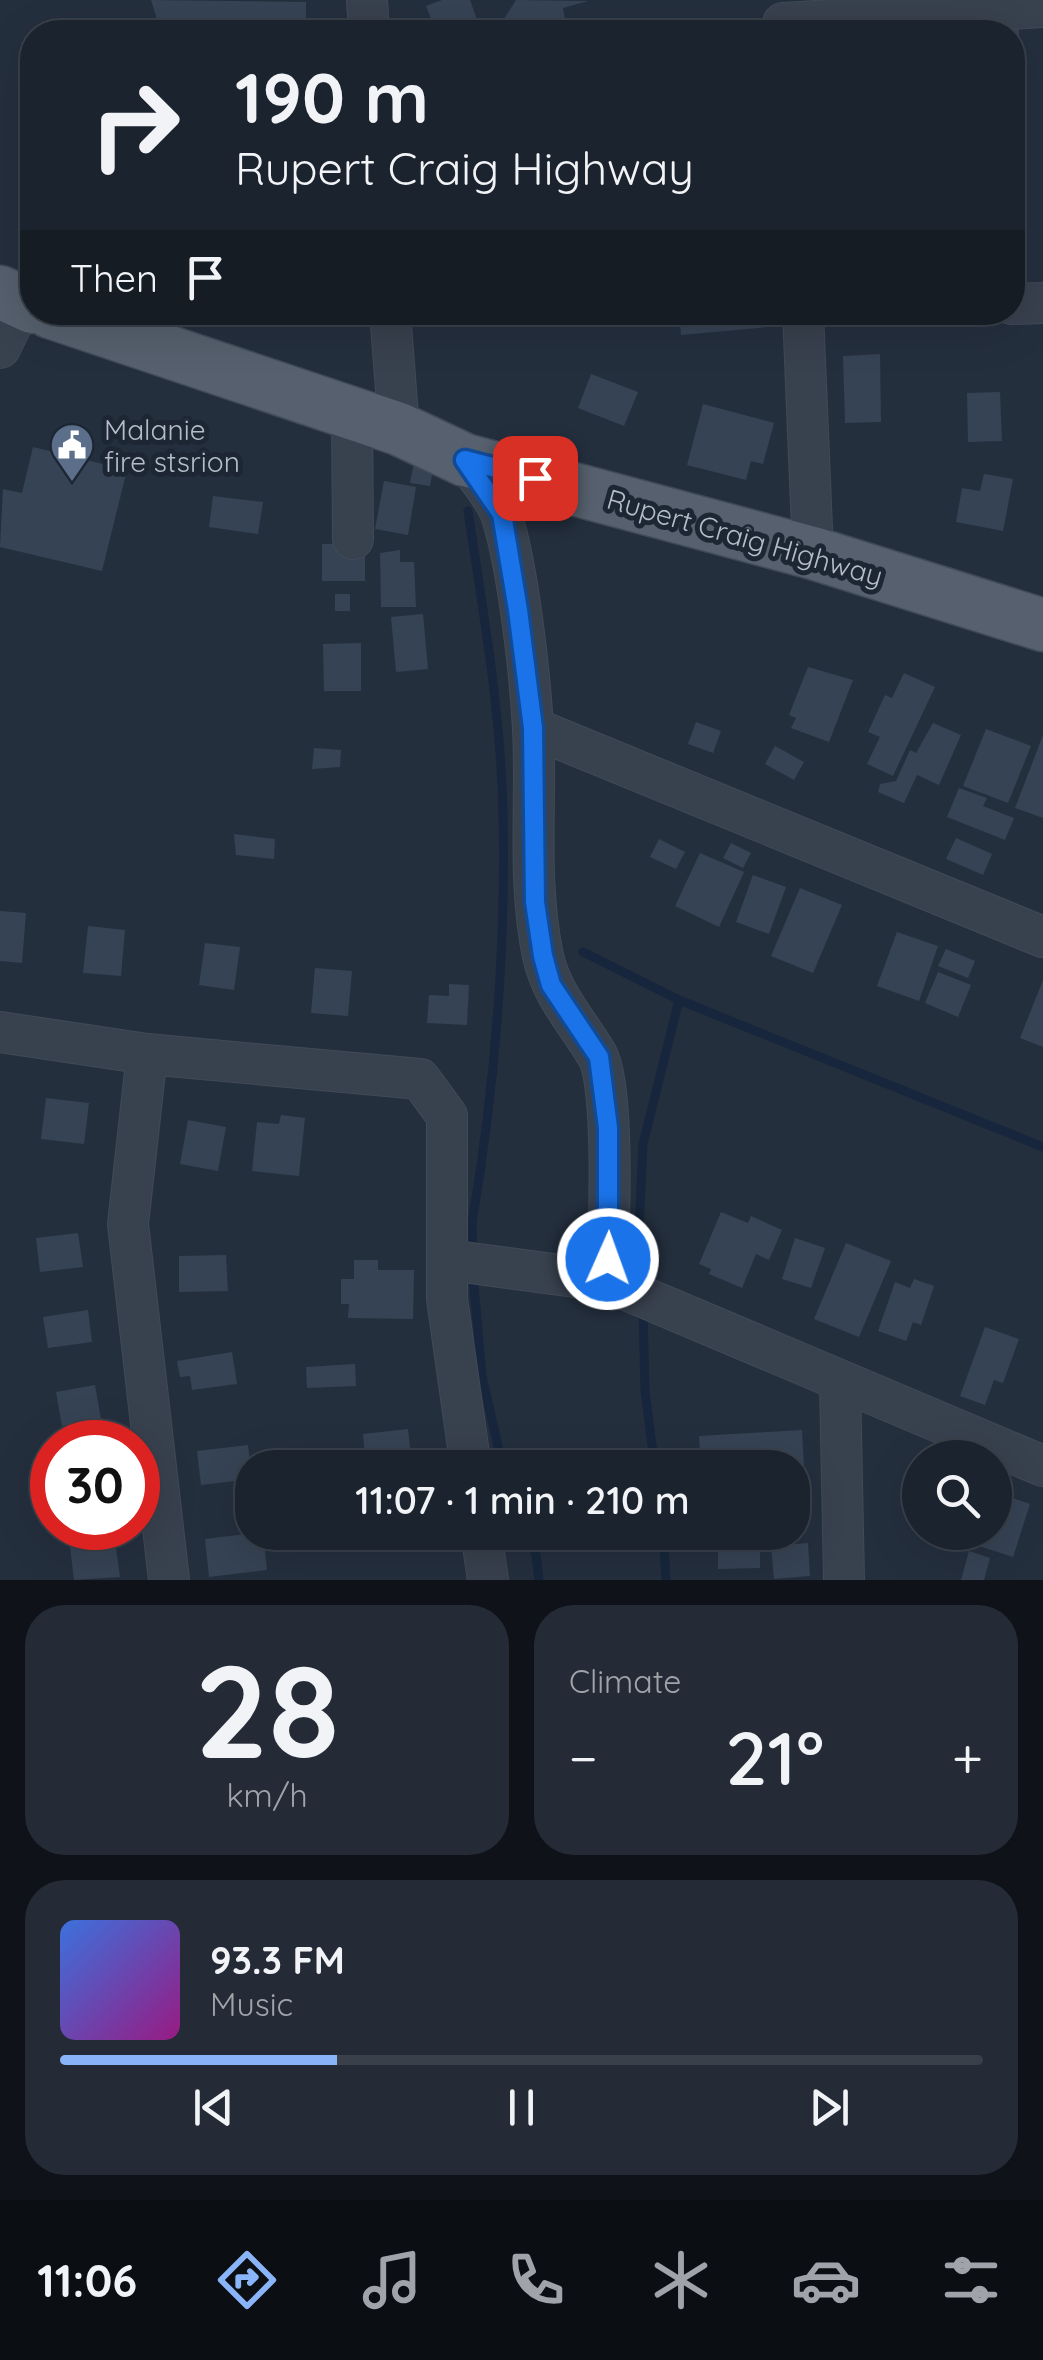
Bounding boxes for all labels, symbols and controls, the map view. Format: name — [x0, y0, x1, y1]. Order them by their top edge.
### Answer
text: 190 m — [235, 53, 429, 141]
icon: right — [70, 60, 200, 190]
text: Rupert Craig Highway — [235, 140, 694, 196]
icon: arrive — [178, 250, 233, 305]
text: Then — [70, 254, 158, 302]
place label: Malanie fire stsrion — [104, 412, 240, 479]
public building icon: Malanie fire stsrion — [49, 422, 95, 483]
pin — [493, 436, 578, 521]
icon: arrive — [508, 451, 563, 506]
street label: Rupert Craig Highway — [603, 481, 887, 593]
position arrow — [556, 1207, 660, 1311]
speed limit sign: 30 — [30, 1420, 160, 1550]
map controls — [902, 1440, 1012, 1550]
button: search — [902, 1440, 1012, 1550]
text: 11:07 · 1 min · 210 m — [355, 1476, 690, 1524]
text: 28 — [194, 1628, 340, 1791]
text: Climate — [569, 1661, 681, 1701]
text: 21° — [725, 1710, 824, 1804]
text: − — [569, 1723, 598, 1792]
text: + — [952, 1723, 983, 1792]
text: km/h — [226, 1775, 308, 1815]
text: 93.3 FM — [210, 1936, 345, 1984]
text: Music — [210, 1984, 293, 2024]
icon: previous — [186, 2080, 241, 2135]
icon: pause — [494, 2080, 549, 2135]
icon: next — [802, 2080, 857, 2135]
icon: directions — [212, 2245, 282, 2315]
icon: music — [357, 2245, 427, 2315]
icon: phone — [501, 2245, 571, 2315]
icon: climate — [646, 2245, 716, 2315]
icon: car — [791, 2245, 861, 2315]
icon: filters — [936, 2245, 1006, 2315]
text: 11:06 — [37, 2252, 137, 2308]

